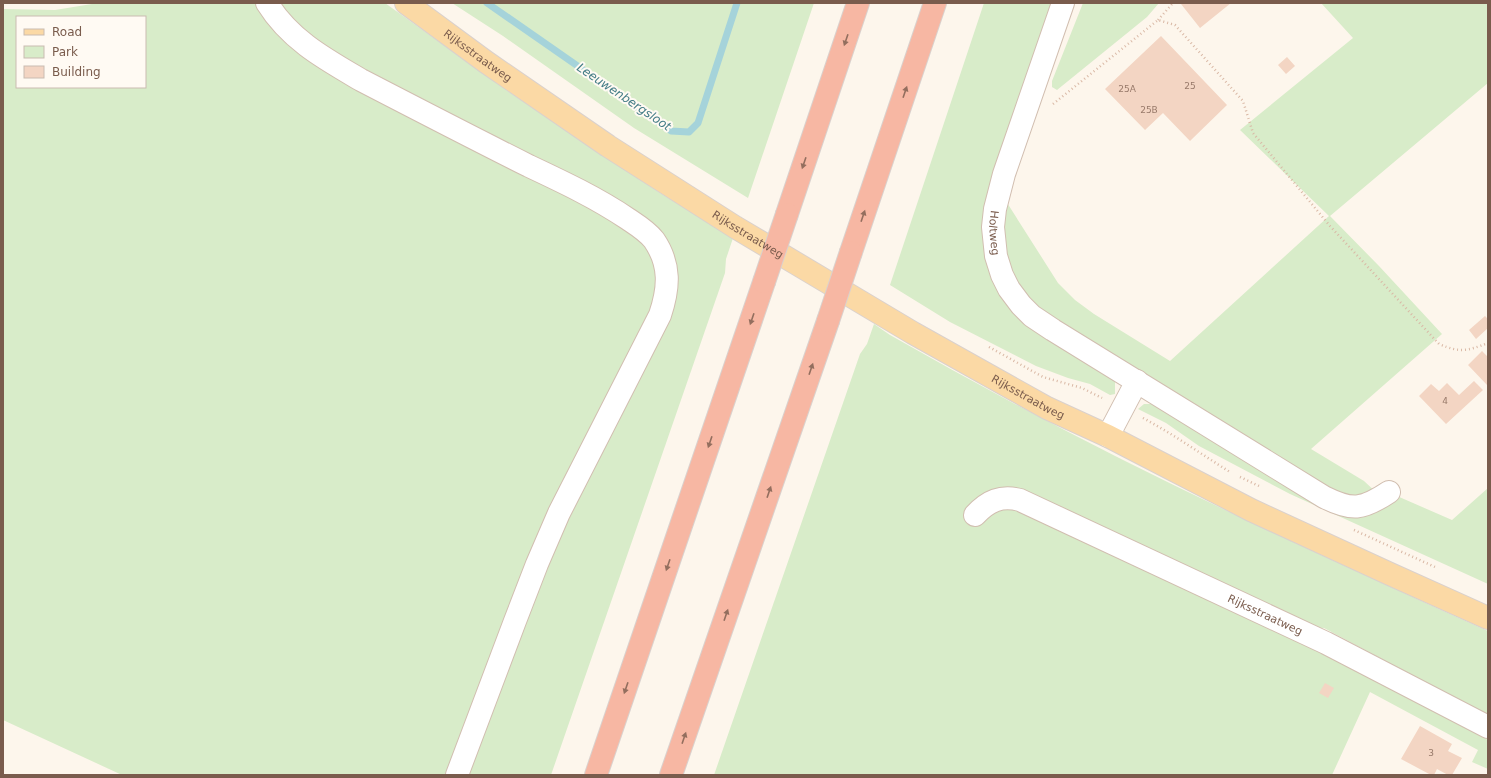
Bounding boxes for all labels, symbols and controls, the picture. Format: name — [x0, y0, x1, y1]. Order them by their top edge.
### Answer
legend — [16, 16, 146, 88]
text: Road — [52, 25, 82, 39]
street label: Rijksstraatweg — [441, 27, 514, 85]
one-way arrow — [842, 34, 848, 46]
text: Park — [52, 45, 78, 59]
water label: Leeuwenbergsloot — [574, 60, 675, 134]
text: Building — [52, 65, 101, 79]
house number: 25 — [1184, 81, 1196, 91]
house number: 25A — [1118, 84, 1137, 94]
one-way arrow — [902, 86, 908, 98]
house number: 25B — [1140, 105, 1158, 115]
one-way arrow — [801, 158, 807, 170]
street label: Rijksstraatweg — [710, 208, 786, 261]
one-way arrow — [861, 209, 867, 221]
street label: Holtweg — [986, 210, 1002, 256]
one-way arrow — [749, 313, 755, 325]
one-way arrow — [808, 363, 814, 375]
street label: Rijksstraatweg — [989, 372, 1066, 422]
house number: 4 — [1442, 396, 1448, 406]
one-way arrow — [707, 436, 713, 448]
one-way arrow — [766, 486, 772, 498]
one-way arrow — [665, 560, 671, 572]
street label: Rijksstraatweg — [1226, 592, 1304, 638]
one-way arrow — [724, 609, 730, 621]
one-way arrow — [623, 683, 629, 695]
one-way arrow — [681, 732, 687, 744]
house number: 3 — [1428, 748, 1434, 758]

